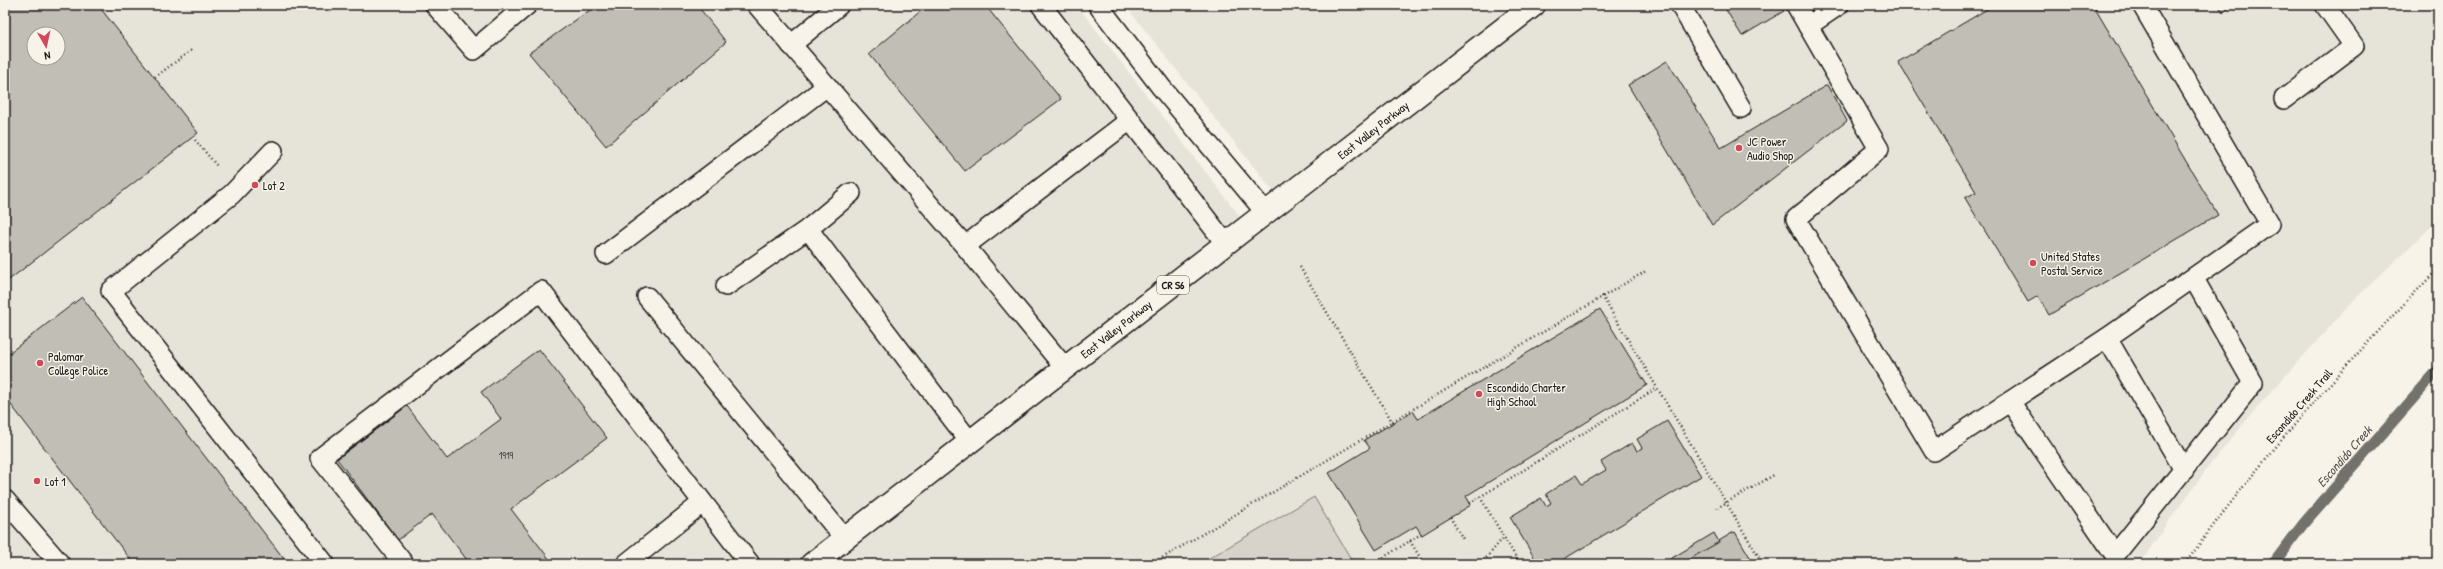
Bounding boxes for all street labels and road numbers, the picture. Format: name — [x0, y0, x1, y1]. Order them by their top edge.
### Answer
street label: East Valley Parkway — [1334, 97, 1412, 163]
road number: CR S6 — [1157, 276, 1189, 294]
street label: East Valley Parkway — [1077, 296, 1155, 362]
street label: Escondido Creek Trail — [2262, 364, 2337, 447]

